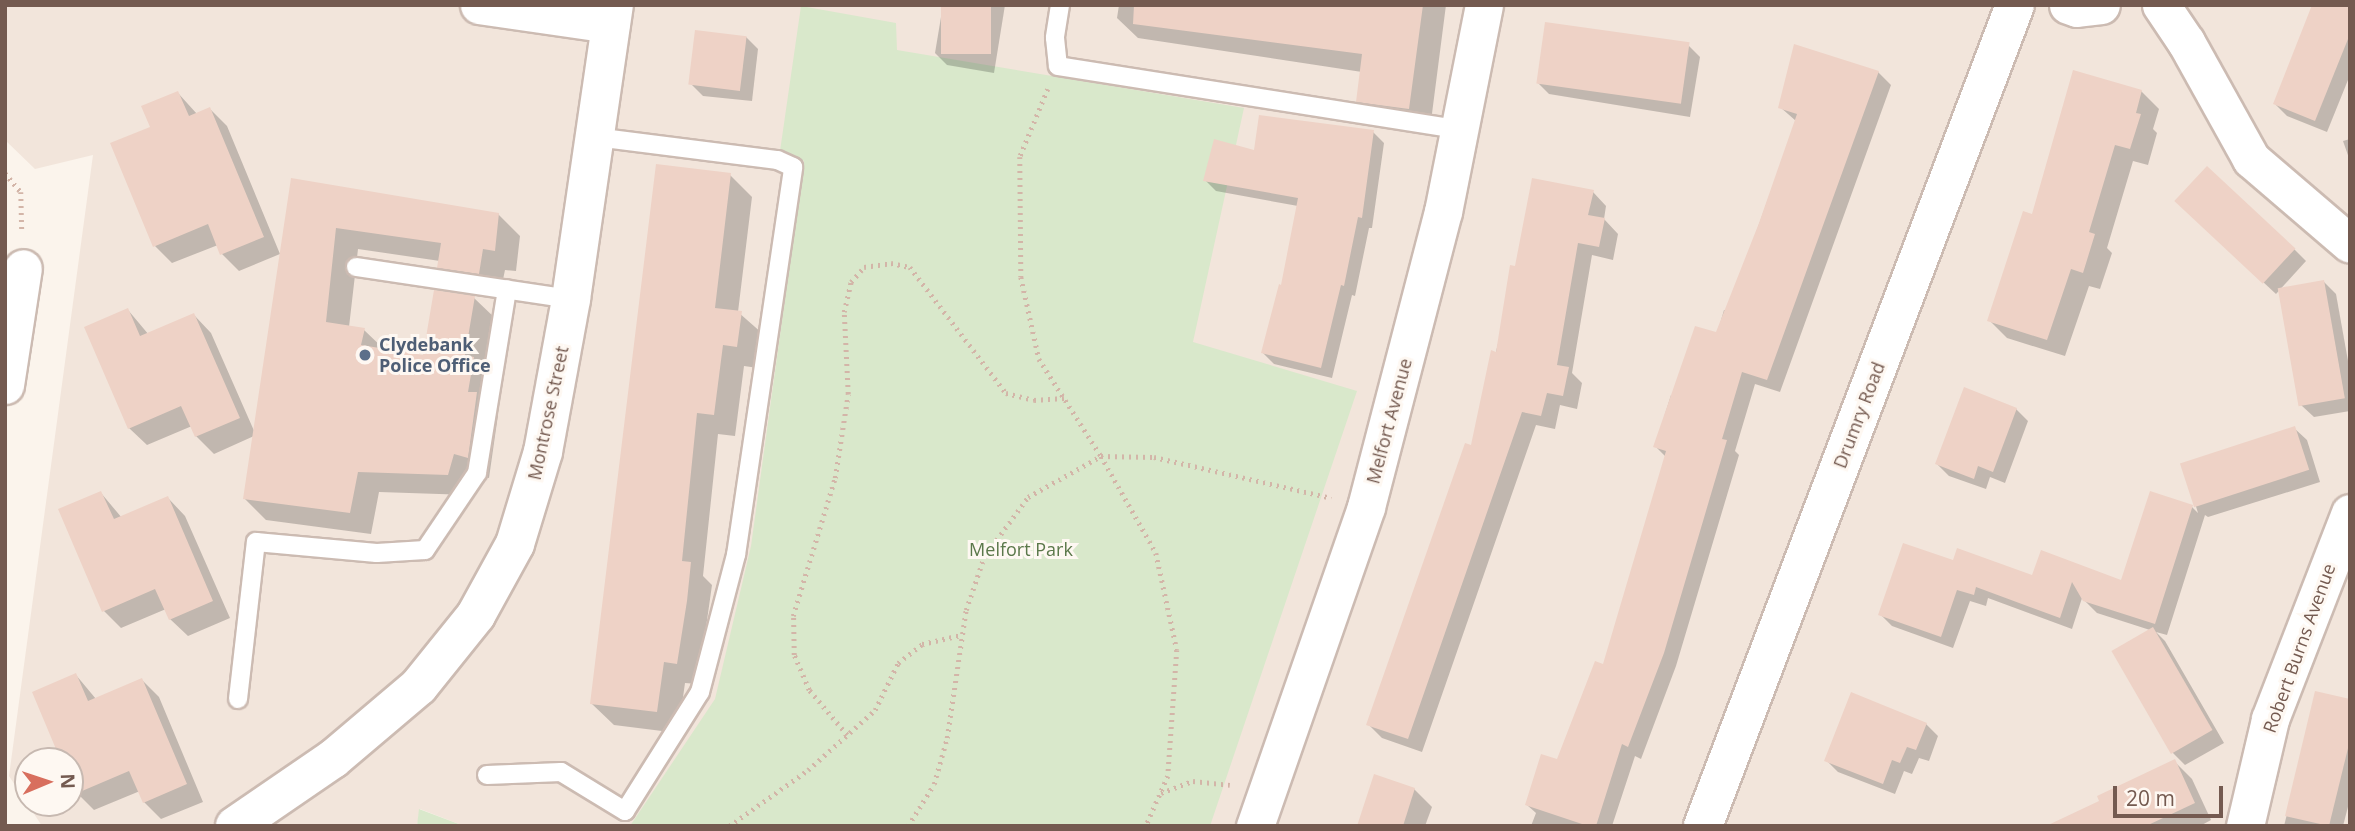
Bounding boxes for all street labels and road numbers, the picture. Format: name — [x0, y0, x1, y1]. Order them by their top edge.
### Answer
street label: Montrose Street — [523, 344, 573, 482]
street label: Melfort Avenue — [1362, 356, 1416, 486]
street label: Drumry Road — [1829, 359, 1889, 471]
street label: Robert Burns Avenue — [2258, 560, 2340, 736]

